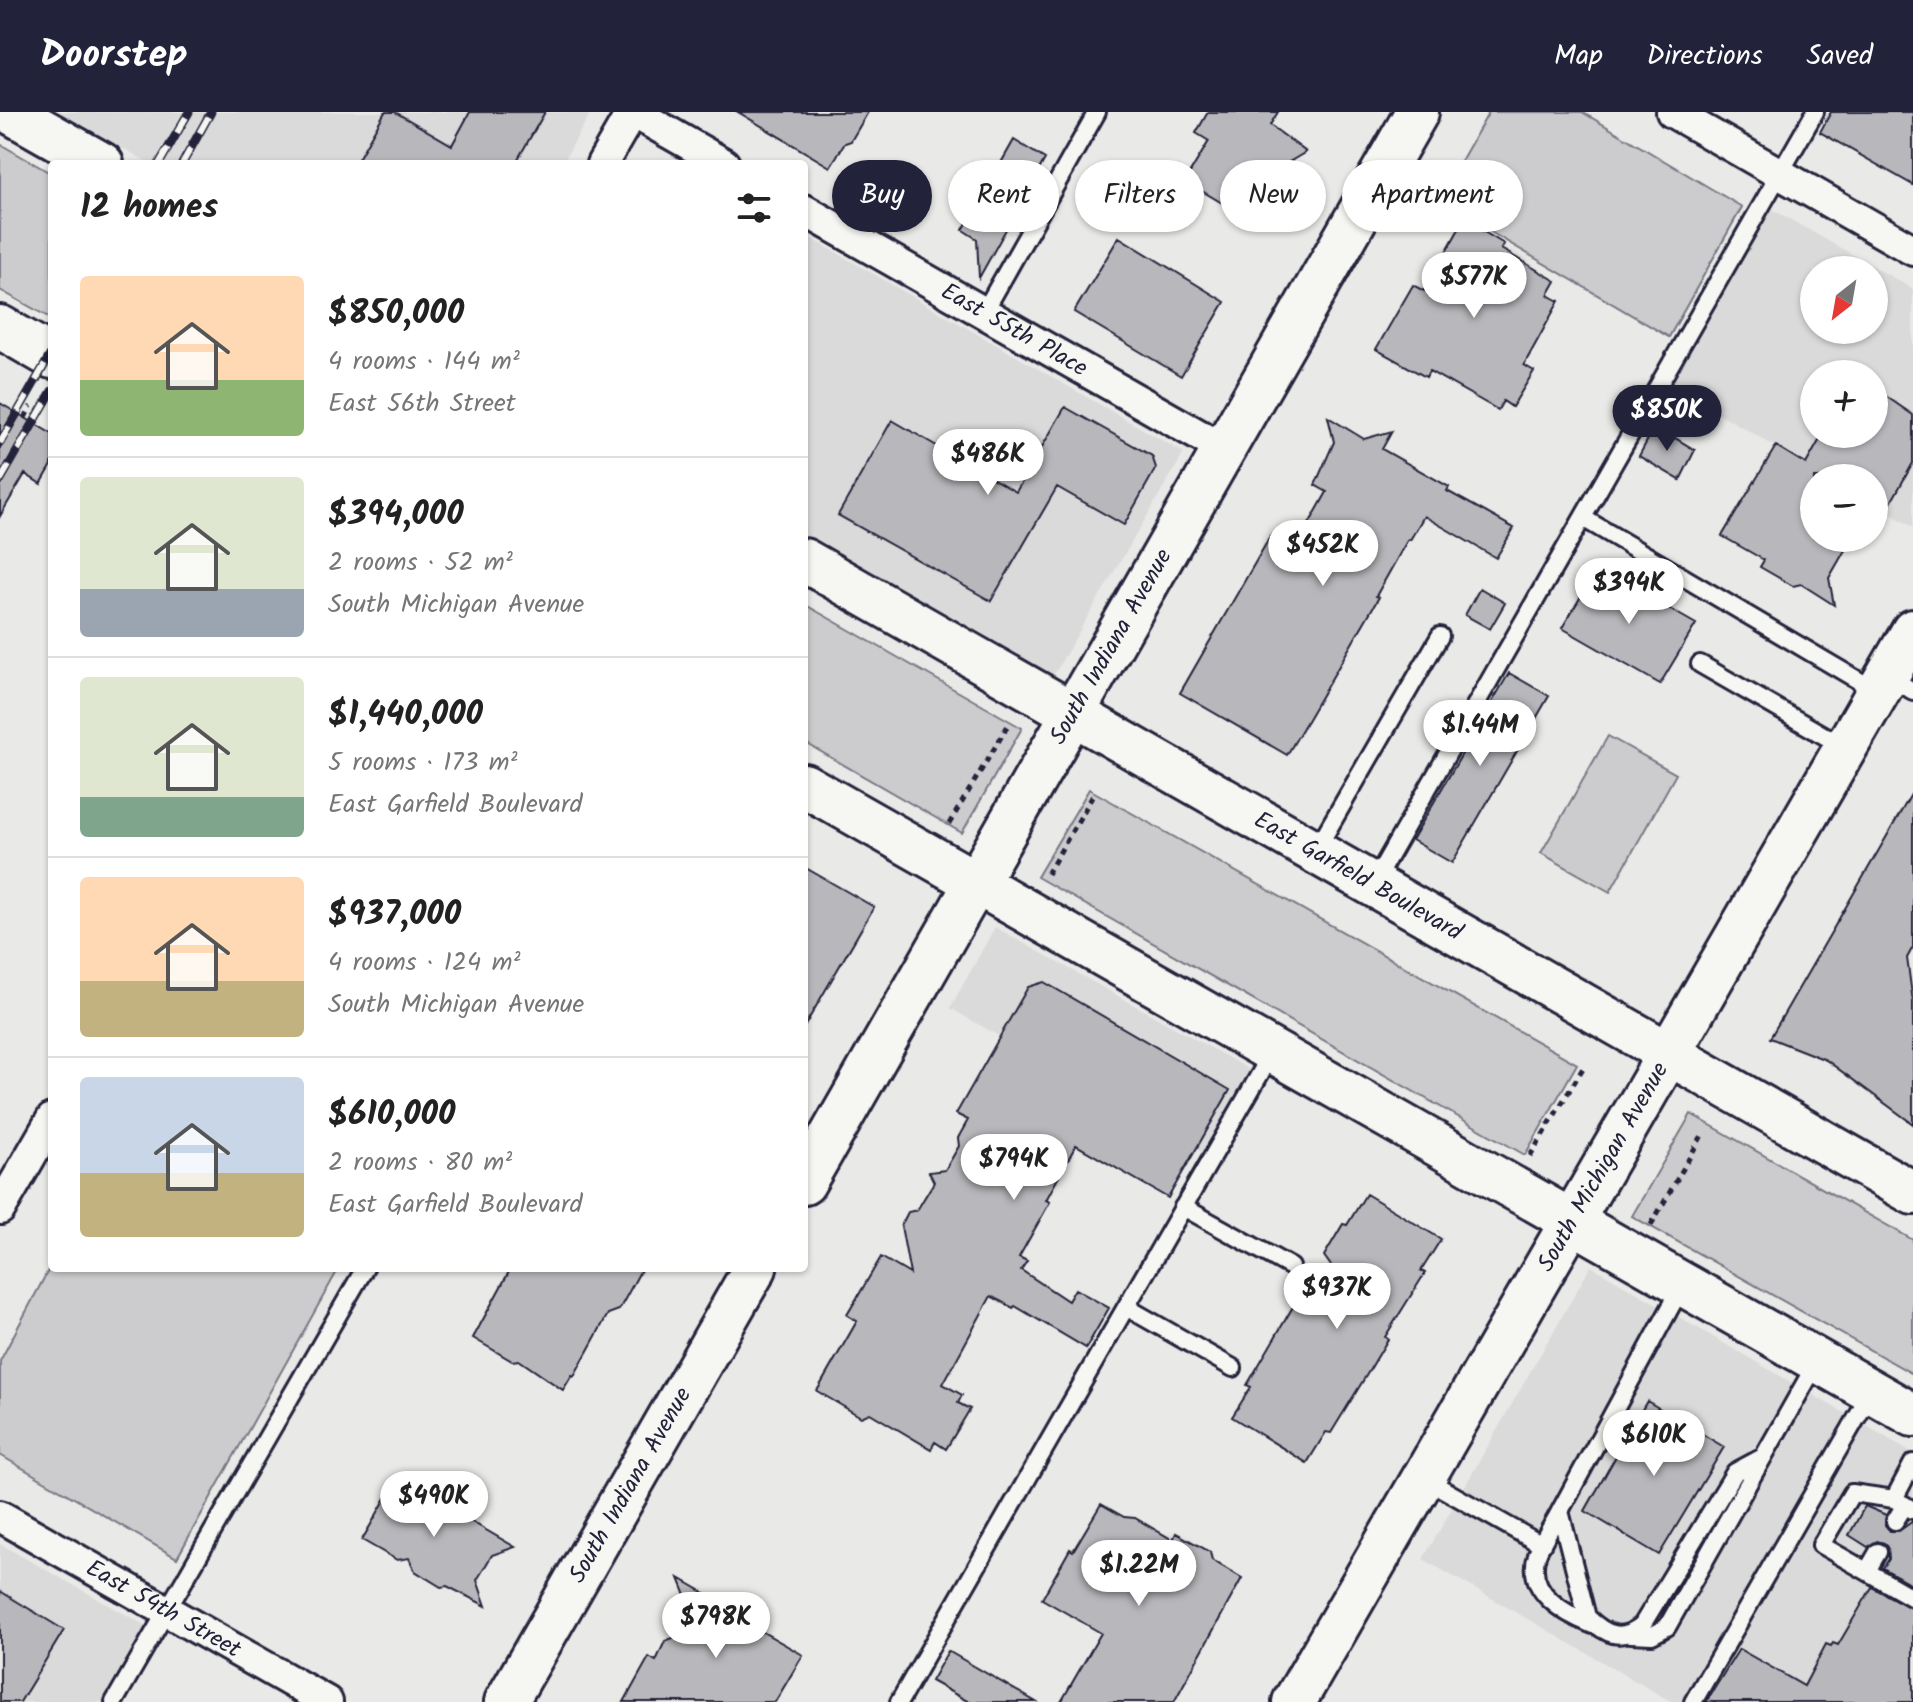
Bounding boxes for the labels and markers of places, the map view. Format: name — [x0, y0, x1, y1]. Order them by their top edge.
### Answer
pin: $577K — [1418, 252, 1530, 320]
pin: $850K — [1611, 385, 1723, 453]
pin: $486K — [932, 429, 1044, 497]
pin: $452K — [1267, 520, 1379, 588]
pin: $394K — [1573, 558, 1685, 626]
pin: $1.44M — [1415, 700, 1545, 768]
pin: $794K — [958, 1134, 1070, 1202]
pin: $937K — [1281, 1263, 1393, 1331]
pin: $610K — [1598, 1410, 1710, 1478]
pin: $490K — [378, 1471, 490, 1539]
pin: $1.22M — [1074, 1540, 1204, 1608]
pin: $798K — [660, 1592, 772, 1660]

